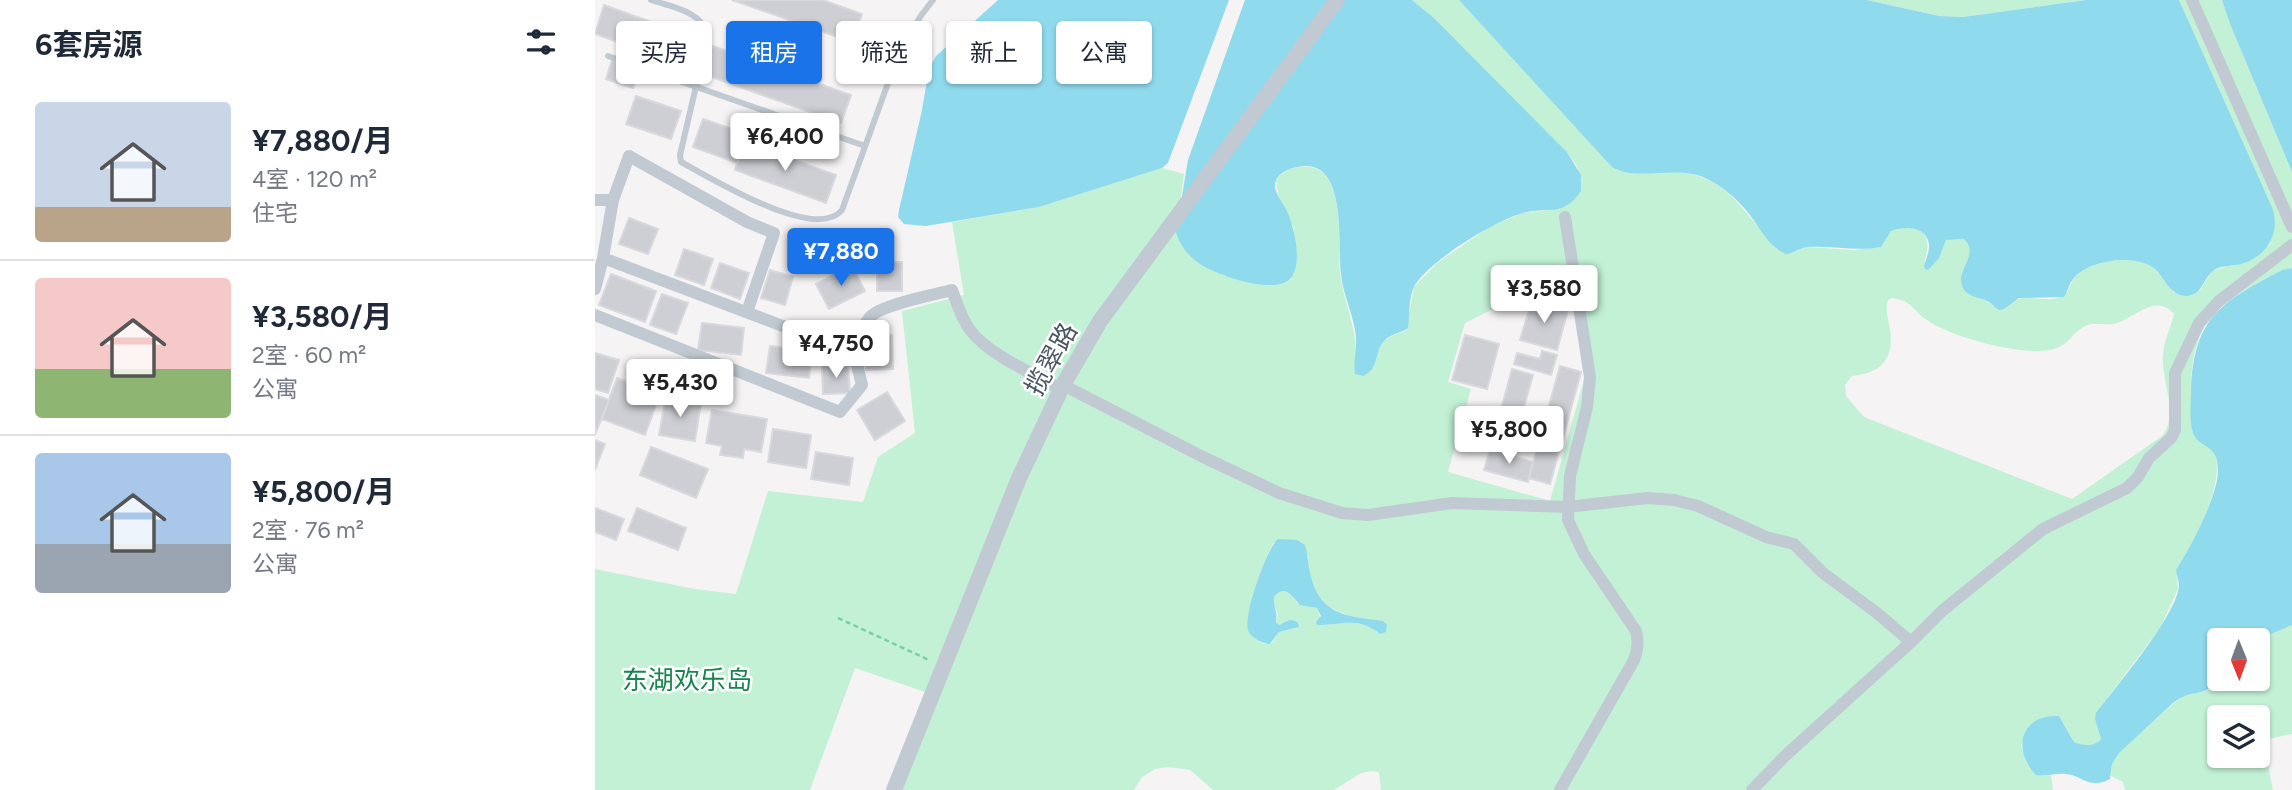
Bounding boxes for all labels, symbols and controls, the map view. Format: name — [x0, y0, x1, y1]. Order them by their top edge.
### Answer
chip: 买房 — [616, 21, 712, 84]
chip: 租房 — [726, 21, 822, 84]
chip: 筛选 — [836, 21, 932, 84]
chip: 新上 — [946, 21, 1042, 84]
chip: 公寓 — [1056, 21, 1152, 84]
icon: filters — [522, 23, 560, 61]
text: 6套房源 — [35, 26, 142, 63]
pin: ¥6,400 — [728, 114, 842, 173]
text: ¥7,880/月 — [252, 122, 393, 159]
text: ¥6,400 — [746, 122, 824, 150]
icon: home — [91, 130, 175, 214]
text: 4室 · 120 m² — [252, 165, 377, 193]
text: 住宅 — [252, 199, 298, 227]
pin: ¥7,880 — [784, 229, 898, 288]
text: ¥7,880 — [803, 237, 879, 265]
pin: ¥3,580 — [1487, 266, 1601, 325]
text: ¥3,580 — [1507, 274, 1581, 302]
text: ¥3,580/月 — [252, 298, 392, 335]
icon: home — [91, 306, 175, 390]
street label: 揽翠路 — [1018, 317, 1084, 401]
pin: ¥4,750 — [779, 320, 893, 380]
text: ¥4,750 — [798, 329, 874, 357]
text: 2室 · 60 m² — [252, 341, 366, 369]
pin: ¥5,430 — [623, 360, 737, 419]
text: ¥5,430 — [642, 368, 718, 396]
text: 公寓 — [252, 375, 298, 403]
pin: ¥5,800 — [1452, 406, 1566, 466]
text: ¥5,800 — [1471, 415, 1547, 443]
text: ¥5,800/月 — [252, 473, 395, 510]
icon: home — [91, 481, 175, 565]
text: 2室 · 76 m² — [252, 516, 364, 544]
text: 公寓 — [252, 550, 298, 578]
north arrow — [2207, 628, 2270, 691]
map controls — [2207, 628, 2270, 768]
park label: 东湖欢乐岛 — [622, 664, 752, 696]
button: layers — [2207, 705, 2270, 768]

